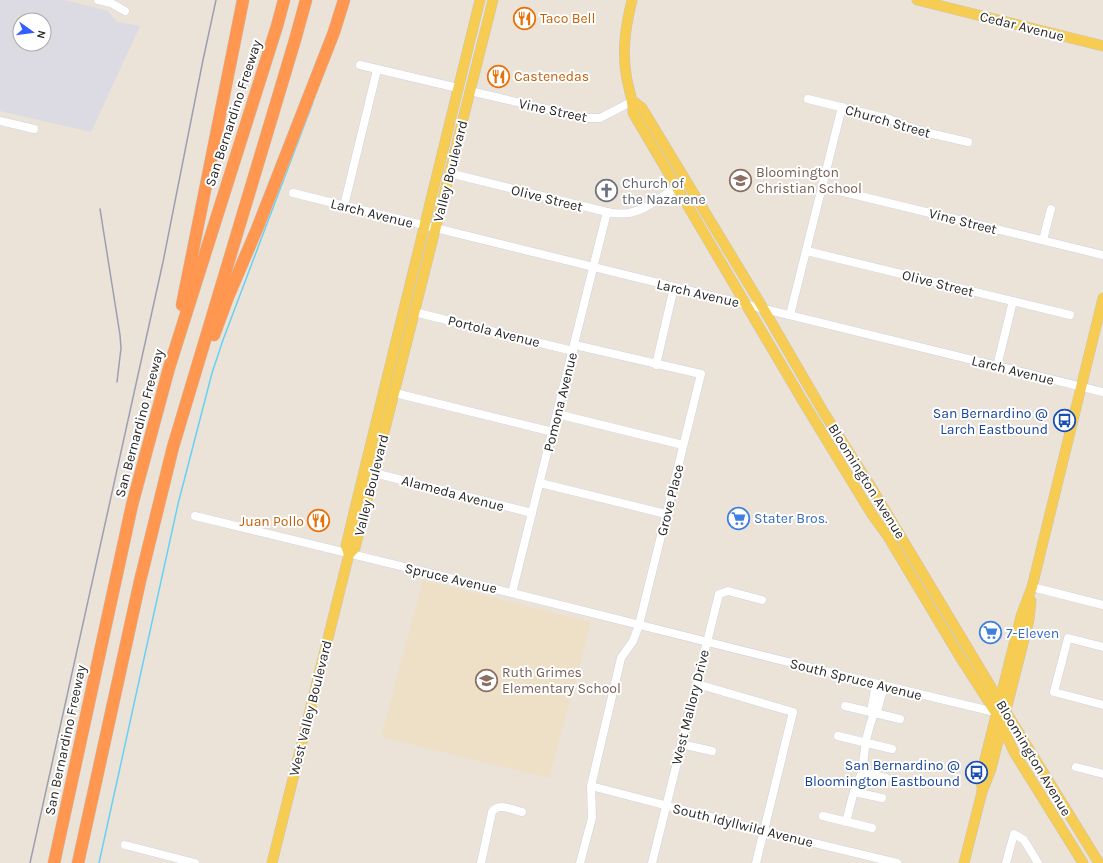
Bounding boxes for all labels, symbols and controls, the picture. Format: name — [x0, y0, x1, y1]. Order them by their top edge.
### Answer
restaurant icon: Taco Bell — [512, 5, 538, 31]
street label: Cedar Avenue — [978, 8, 1066, 45]
place label: Taco Bell — [540, 10, 595, 27]
north arrow — [12, 12, 52, 52]
text: N — [34, 29, 48, 40]
street label: San Bernardino Freeway — [202, 37, 265, 189]
restaurant icon: Castenedas — [485, 63, 511, 89]
place label: Castenedas — [514, 68, 589, 85]
street label: Vine Street — [517, 95, 589, 126]
street label: Church Street — [843, 101, 933, 142]
street label: Valley Boulevard — [430, 119, 471, 224]
place label: Bloomington Christian School — [756, 164, 862, 197]
school or university icon: Bloomington Christian School — [728, 167, 754, 193]
place label: Church of the Nazarene — [622, 175, 706, 208]
church icon: Church of the Nazarene — [593, 178, 619, 204]
street label: Olive Street — [509, 181, 584, 216]
street label: Larch Avenue — [329, 195, 415, 232]
street label: Vine Street — [927, 205, 999, 238]
street label: Olive Street — [900, 266, 975, 301]
street label: Larch Avenue — [655, 276, 741, 311]
street label: Portola Avenue — [446, 312, 542, 351]
street label: San Bernardino Freeway — [111, 347, 168, 499]
street label: Pomona Avenue — [540, 351, 581, 454]
street label: Larch Avenue — [970, 352, 1056, 389]
place label: San Bernardino @ Larch Eastbound — [933, 405, 1048, 438]
bus stop icon: San Bernardino @ Larch Eastbound — [1051, 408, 1077, 434]
street label: Bloomington Avenue — [824, 421, 909, 542]
street label: Valley Boulevard — [351, 433, 392, 538]
street label: Grove Place — [653, 463, 688, 538]
street label: Alameda Avenue — [400, 472, 506, 515]
supermarket icon: Stater Bros. — [725, 505, 751, 531]
restaurant icon: Juan Pollo — [306, 508, 332, 534]
place label: Stater Bros. — [754, 510, 828, 527]
place label: Juan Pollo — [240, 513, 304, 530]
street label: Spruce Avenue — [403, 560, 499, 597]
supermarket icon: 7-Eleven — [977, 620, 1003, 646]
place label: 7-Eleven — [1006, 625, 1059, 642]
street label: West Valley Boulevard — [285, 639, 336, 778]
street label: West Mallory Drive — [668, 648, 713, 766]
street label: South Spruce Avenue — [788, 655, 924, 704]
street label: San Bernardino Freeway — [41, 663, 90, 817]
place label: Ruth Grimes Elementary School — [502, 664, 621, 697]
school or university icon: Ruth Grimes Elementary School — [473, 667, 499, 693]
street label: Bloomington Avenue — [992, 697, 1075, 819]
place label: San Bernardino @ Bloomington Eastbound — [804, 757, 960, 790]
bus stop icon: San Bernardino @ Bloomington Eastbound — [963, 760, 989, 786]
street label: South Idyllwild Avenue — [671, 800, 815, 851]

